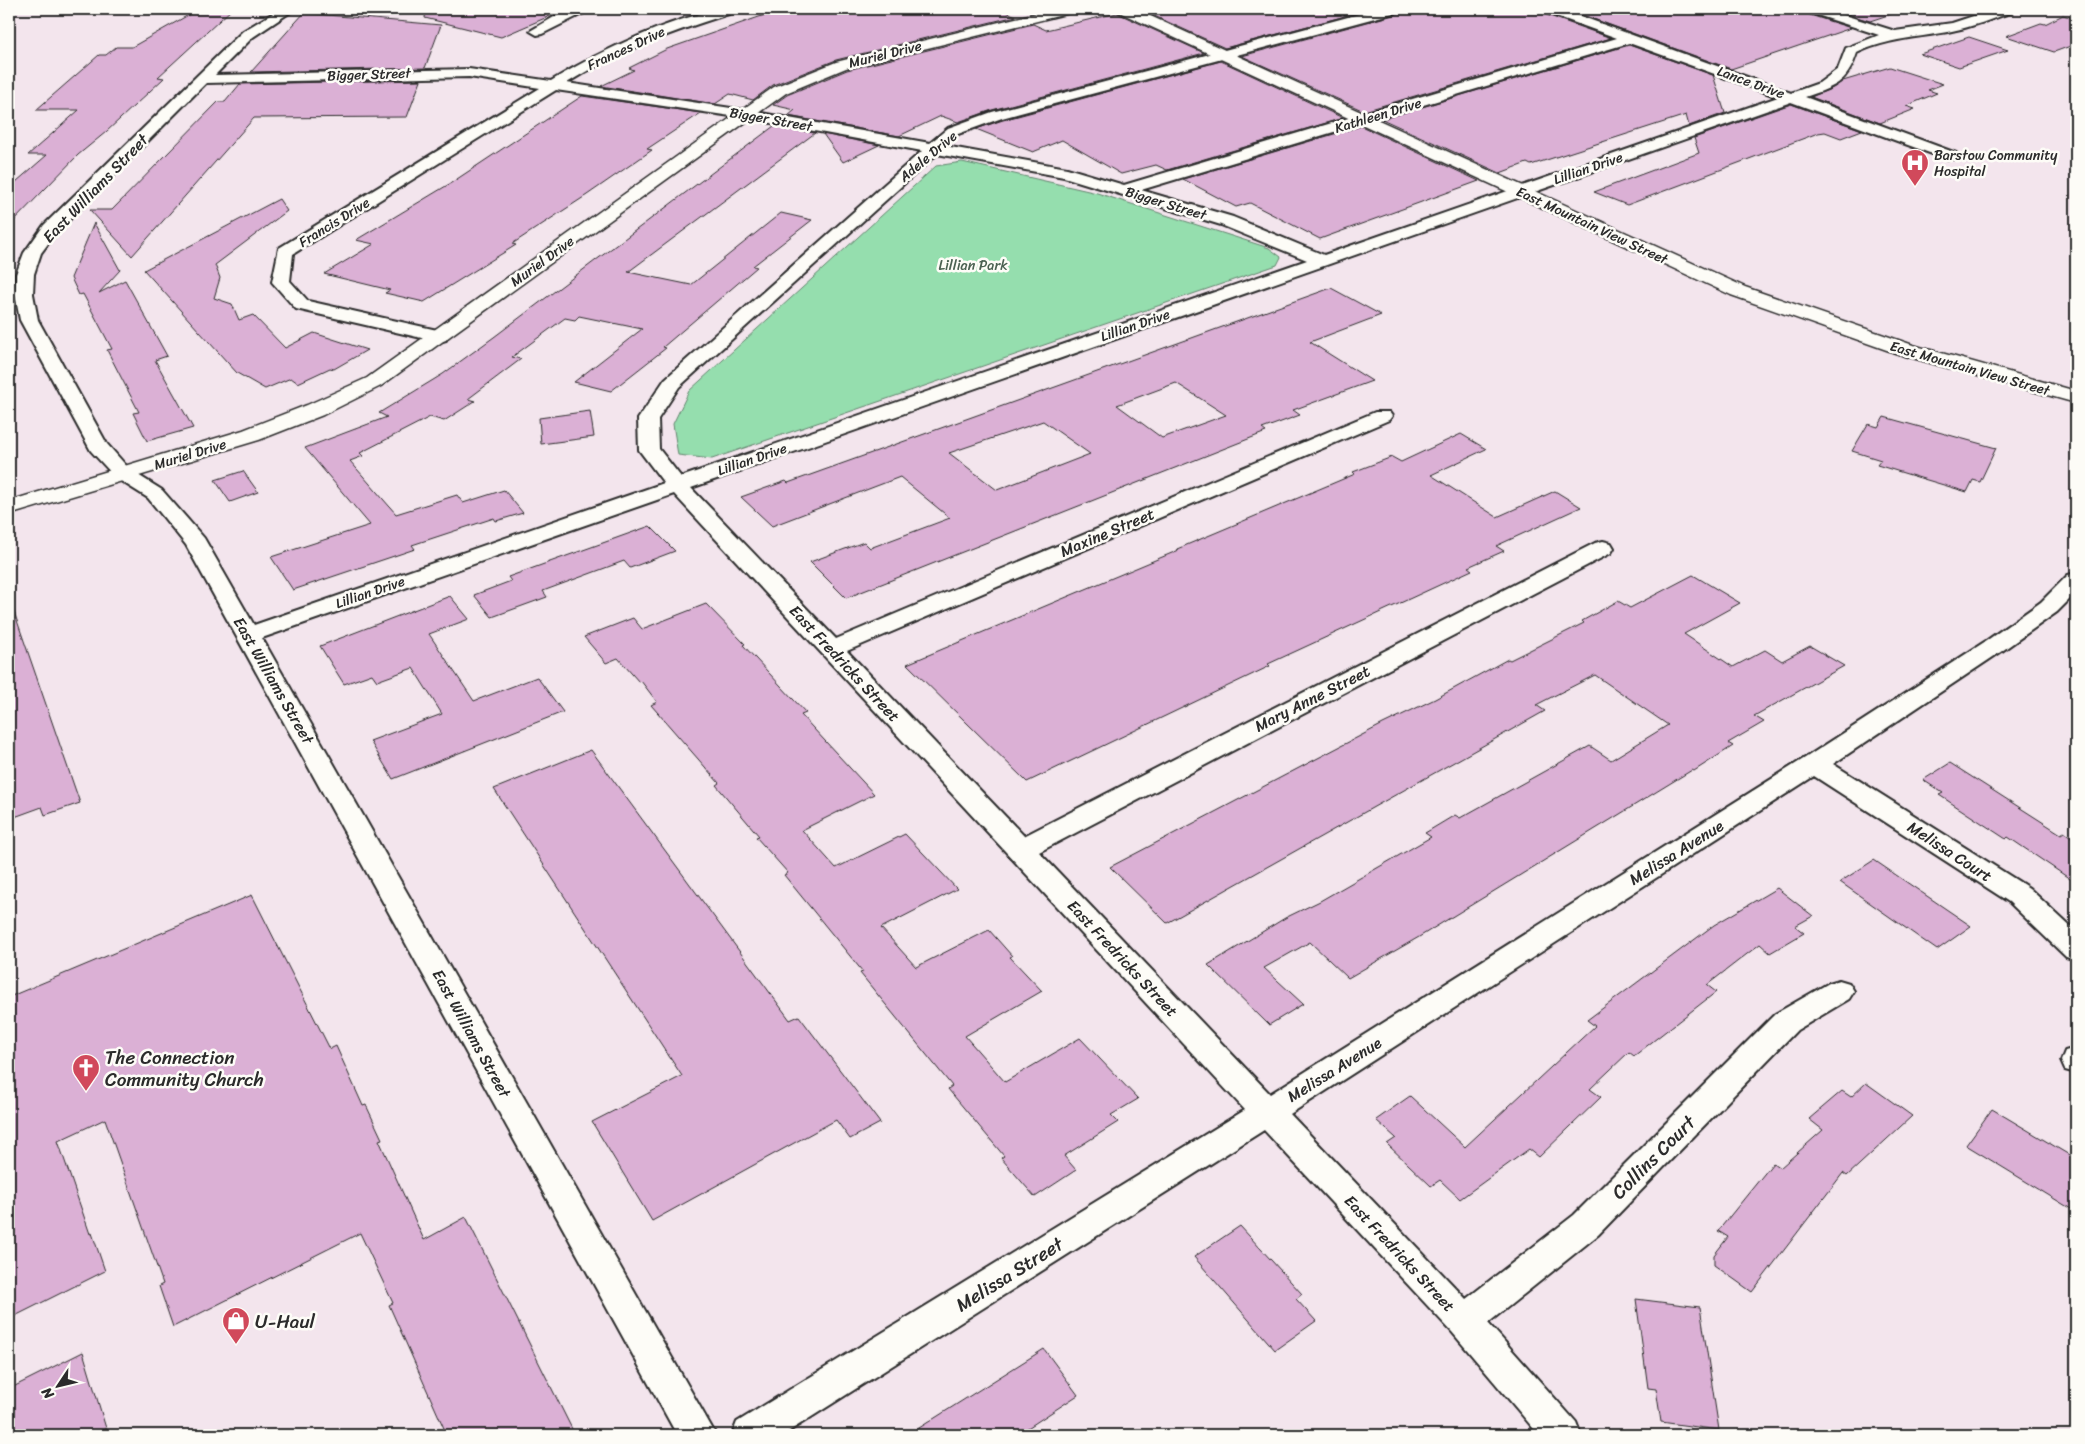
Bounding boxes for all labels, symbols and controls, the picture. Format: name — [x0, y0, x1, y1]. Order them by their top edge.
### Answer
street label: Frances Drive — [583, 19, 670, 78]
street label: Muriel Drive — [846, 33, 924, 76]
street label: Lance Drive — [1713, 59, 1788, 106]
street label: Bigger Street — [327, 61, 413, 88]
street label: Kathleen Drive — [1332, 90, 1425, 141]
street label: Bigger Street — [728, 100, 816, 139]
street label: Adele Drive — [893, 124, 963, 189]
street label: East Williams Street — [35, 126, 156, 250]
place label: Barstow Community Hospital — [1934, 143, 2058, 184]
street label: Lillian Drive — [1550, 145, 1626, 192]
hospital icon: Barstow Community Hospital — [1900, 148, 1930, 187]
street label: Bigger Street — [1122, 179, 1211, 228]
street label: East Mountain View Street — [1512, 179, 1673, 272]
street label: Francis Drive — [293, 190, 375, 254]
street label: Muriel Drive — [505, 229, 580, 293]
park label: Lillian Park — [938, 253, 1008, 278]
street label: Lillian Drive — [1097, 302, 1173, 349]
street label: East Mountain View Street — [1887, 334, 2054, 404]
street label: Muriel Drive — [151, 432, 229, 477]
street label: Lillian Drive — [714, 436, 790, 483]
street label: Maxine Street — [1055, 499, 1159, 565]
street label: Lillian Drive — [332, 569, 408, 616]
street label: East Fredricks Street — [782, 598, 907, 729]
street label: East Williams Street — [225, 611, 322, 750]
street label: Mary Anne Street — [1249, 657, 1375, 740]
street label: Melissa Avenue — [1623, 812, 1730, 893]
street label: Melissa Court — [1901, 813, 1998, 890]
street label: East Fredricks Street — [1060, 893, 1185, 1024]
street label: East Williams Street — [424, 964, 519, 1103]
street label: Melissa Avenue — [1281, 1029, 1388, 1110]
place label: The Connection Community Church — [105, 1041, 264, 1096]
church icon: The Connection Community Church — [71, 1053, 101, 1092]
street label: Collins Court — [1603, 1106, 1704, 1207]
street label: East Fredricks Street — [1337, 1188, 1462, 1319]
street label: Melissa Street — [949, 1227, 1071, 1321]
place label: U-Haul — [255, 1305, 316, 1338]
shop icon: U-Haul — [221, 1306, 251, 1345]
north arrow — [32, 1362, 82, 1412]
text: N — [35, 1382, 61, 1405]

